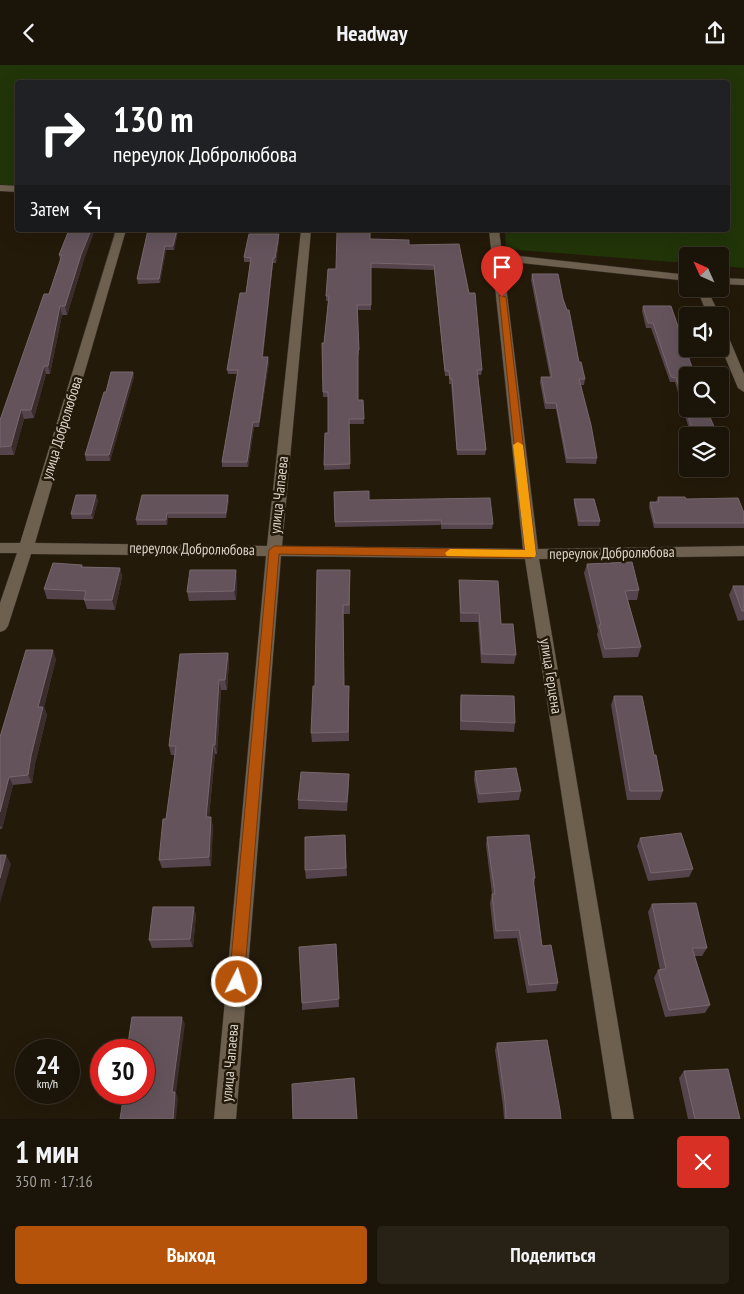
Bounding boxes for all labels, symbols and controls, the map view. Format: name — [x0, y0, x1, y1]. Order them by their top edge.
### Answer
icon: back — [15, 19, 43, 47]
text: Headway — [336, 19, 408, 47]
icon: share — [701, 19, 729, 47]
text: 130 m — [113, 96, 194, 142]
icon: right — [30, 100, 95, 165]
text: переулок Добролюбова — [113, 140, 297, 168]
icon: left — [79, 195, 107, 223]
text: Затем — [30, 197, 69, 221]
pin — [481, 246, 523, 297]
north arrow — [679, 247, 729, 297]
map controls — [679, 247, 729, 477]
icon: arrive — [488, 253, 516, 281]
button: sound — [679, 307, 729, 357]
button: search — [679, 367, 729, 417]
street label: улица Добролюбова — [37, 374, 86, 482]
button: layers — [679, 427, 729, 477]
street label: улица Чапаева — [265, 455, 292, 535]
street label: переулок Добролюбова — [129, 538, 255, 559]
street label: переулок Добролюбова — [549, 542, 675, 563]
street label: улица Герцена — [536, 637, 567, 715]
position arrow — [210, 955, 262, 1007]
street label: улица Чапаева — [217, 1023, 242, 1103]
speed limit sign: 30 — [90, 1039, 155, 1104]
text: 24 — [36, 1049, 59, 1081]
text: km/h — [37, 1076, 58, 1091]
text: 1 мин — [15, 1132, 79, 1171]
button: close — [677, 1136, 729, 1188]
text: 350 m · 17:16 — [15, 1171, 93, 1191]
button: Выход — [15, 1226, 367, 1284]
button: Поделиться — [377, 1226, 729, 1284]

